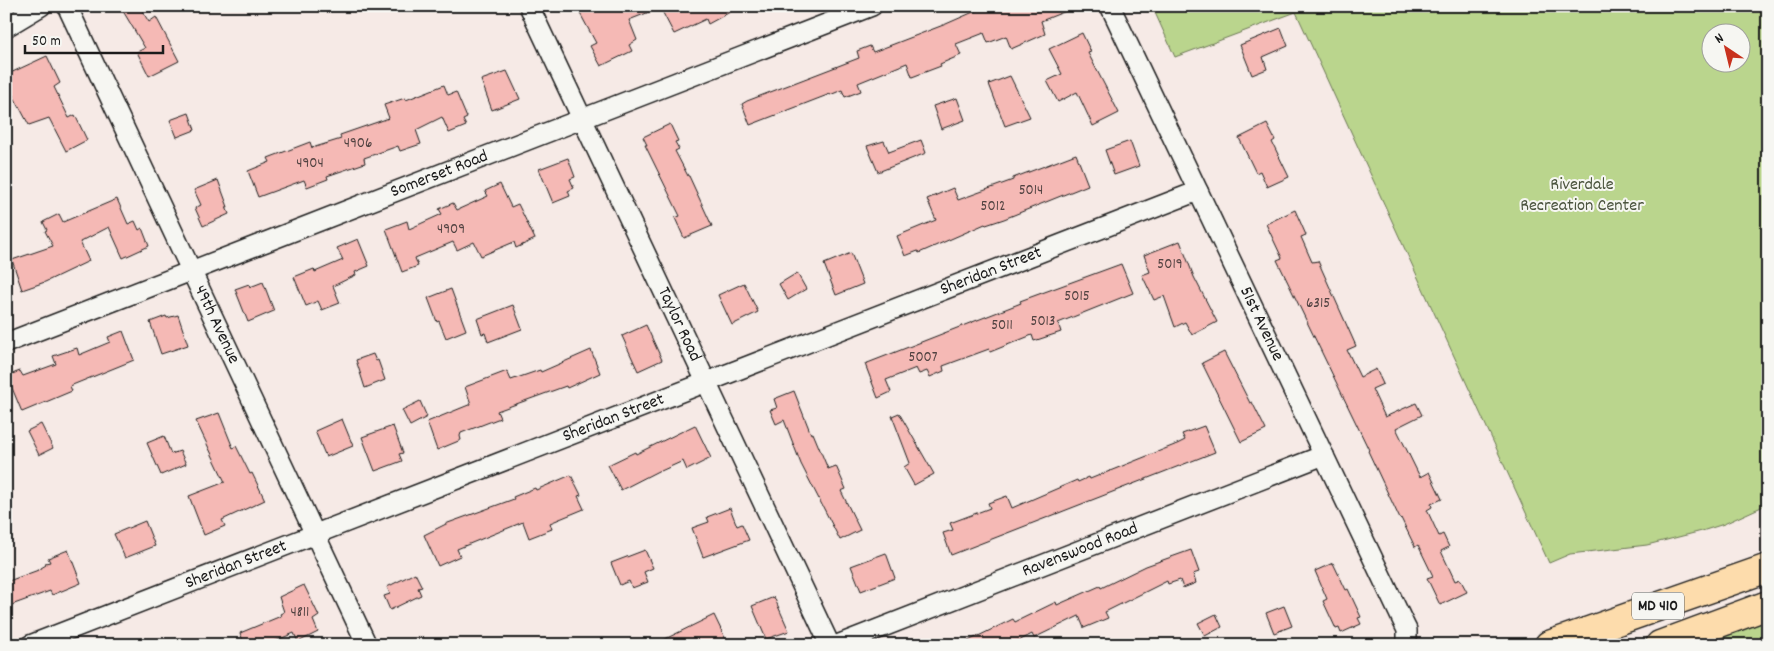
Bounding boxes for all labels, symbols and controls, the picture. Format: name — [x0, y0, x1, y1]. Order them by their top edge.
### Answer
scale bar — [25, 22, 162, 54]
north arrow — [1702, 22, 1752, 72]
text: N — [1711, 29, 1728, 49]
text: 50 m — [32, 31, 61, 53]
house number: 4906 — [344, 133, 372, 155]
street label: Somerset Road — [387, 144, 492, 205]
house number: 4904 — [296, 153, 324, 175]
park label: Riverdale Recreation Center — [1520, 173, 1644, 219]
house number: 5014 — [1019, 180, 1043, 202]
house number: 5012 — [981, 196, 1005, 218]
house number: 4909 — [437, 219, 465, 241]
street label: Sheridan Street — [936, 240, 1046, 303]
house number: 5019 — [1157, 254, 1183, 276]
street label: 49th Avenue — [187, 281, 246, 368]
street label: 51st Avenue — [1233, 282, 1290, 365]
street label: Taylor Road — [651, 283, 707, 366]
house number: 5015 — [1064, 286, 1090, 308]
house number: 6315 — [1306, 293, 1330, 315]
house number: 5013 — [1030, 311, 1056, 333]
house number: 5011 — [991, 315, 1013, 337]
house number: 5007 — [908, 347, 938, 369]
street label: Sheridan Street — [559, 387, 668, 449]
street label: Ravenswood Road — [1019, 516, 1142, 584]
street label: Sheridan Street — [181, 534, 291, 596]
road number: MD 410 — [1632, 592, 1684, 620]
house number: 4811 — [291, 602, 309, 624]

